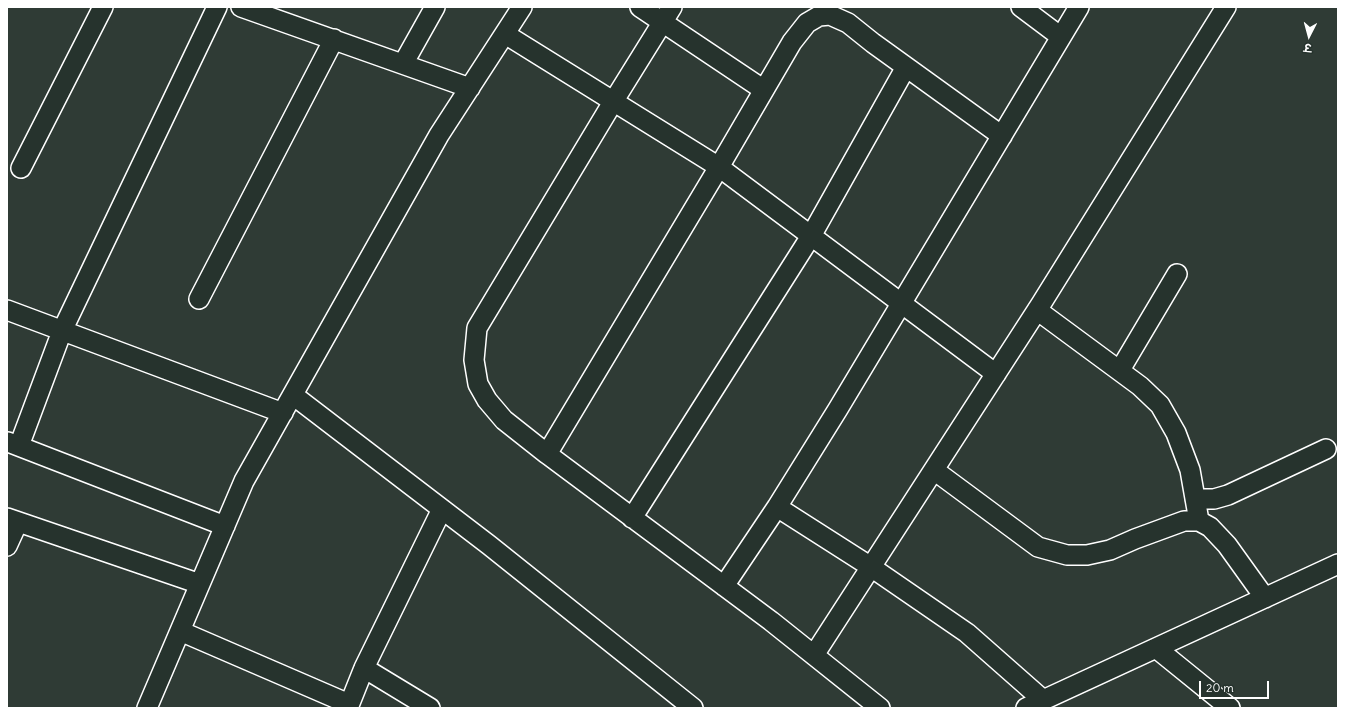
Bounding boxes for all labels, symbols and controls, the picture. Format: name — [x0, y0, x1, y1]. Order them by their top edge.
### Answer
north arrow — [1289, 16, 1329, 56]
text: उ — [1303, 41, 1312, 55]
scale bar — [1201, 673, 1271, 699]
text: 20 m — [1206, 680, 1234, 695]

